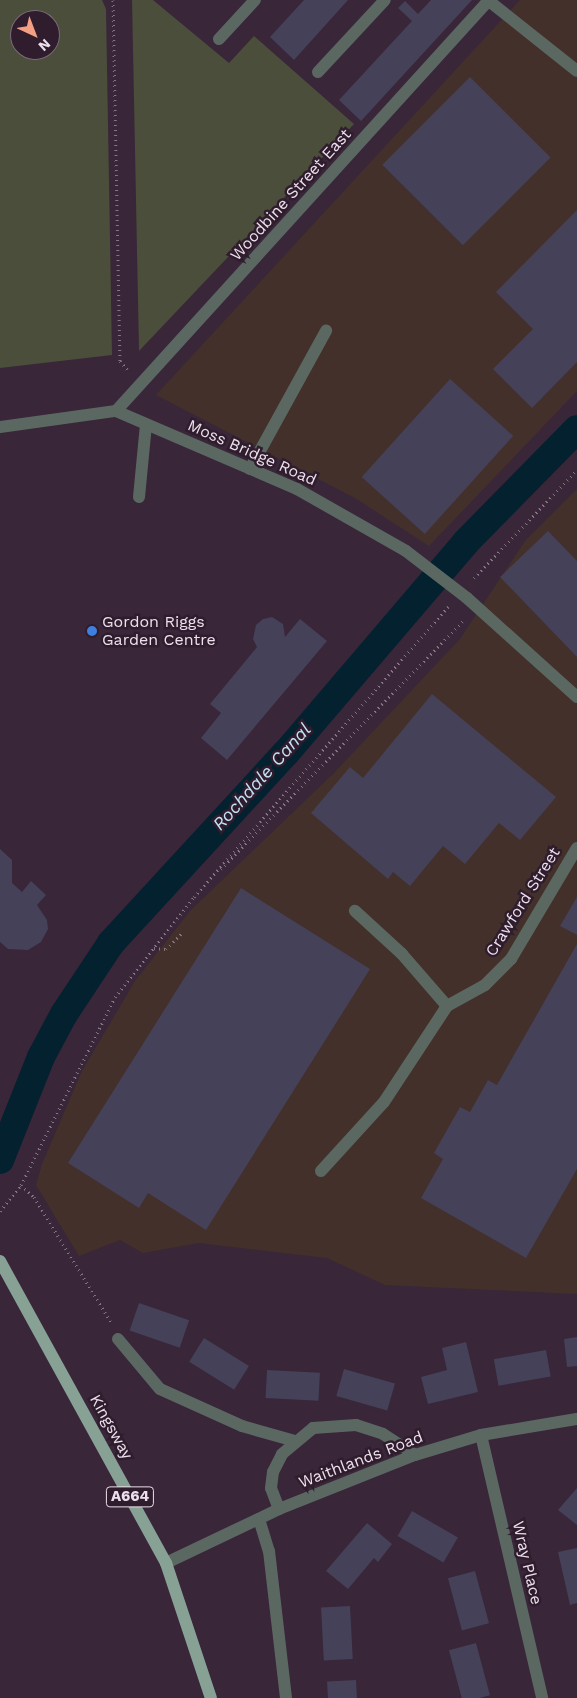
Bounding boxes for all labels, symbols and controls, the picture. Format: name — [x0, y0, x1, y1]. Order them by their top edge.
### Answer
north arrow — [10, 10, 60, 60]
text: N — [35, 36, 54, 55]
street label: Woodbine Street East — [227, 125, 355, 265]
street label: Moss Bridge Road — [185, 416, 319, 490]
place label: Gordon Riggs Garden Centre — [102, 612, 216, 650]
marker: Gordon Riggs Garden Centre — [86, 625, 98, 637]
water label: Rochdale Canal — [208, 719, 316, 835]
street label: Crawford Street — [482, 844, 564, 960]
street label: Kingsway — [85, 1391, 137, 1463]
street label: Waithlands Road — [296, 1427, 426, 1493]
road number: A664 — [105, 1484, 155, 1510]
street label: Wray Place — [508, 1519, 546, 1607]

